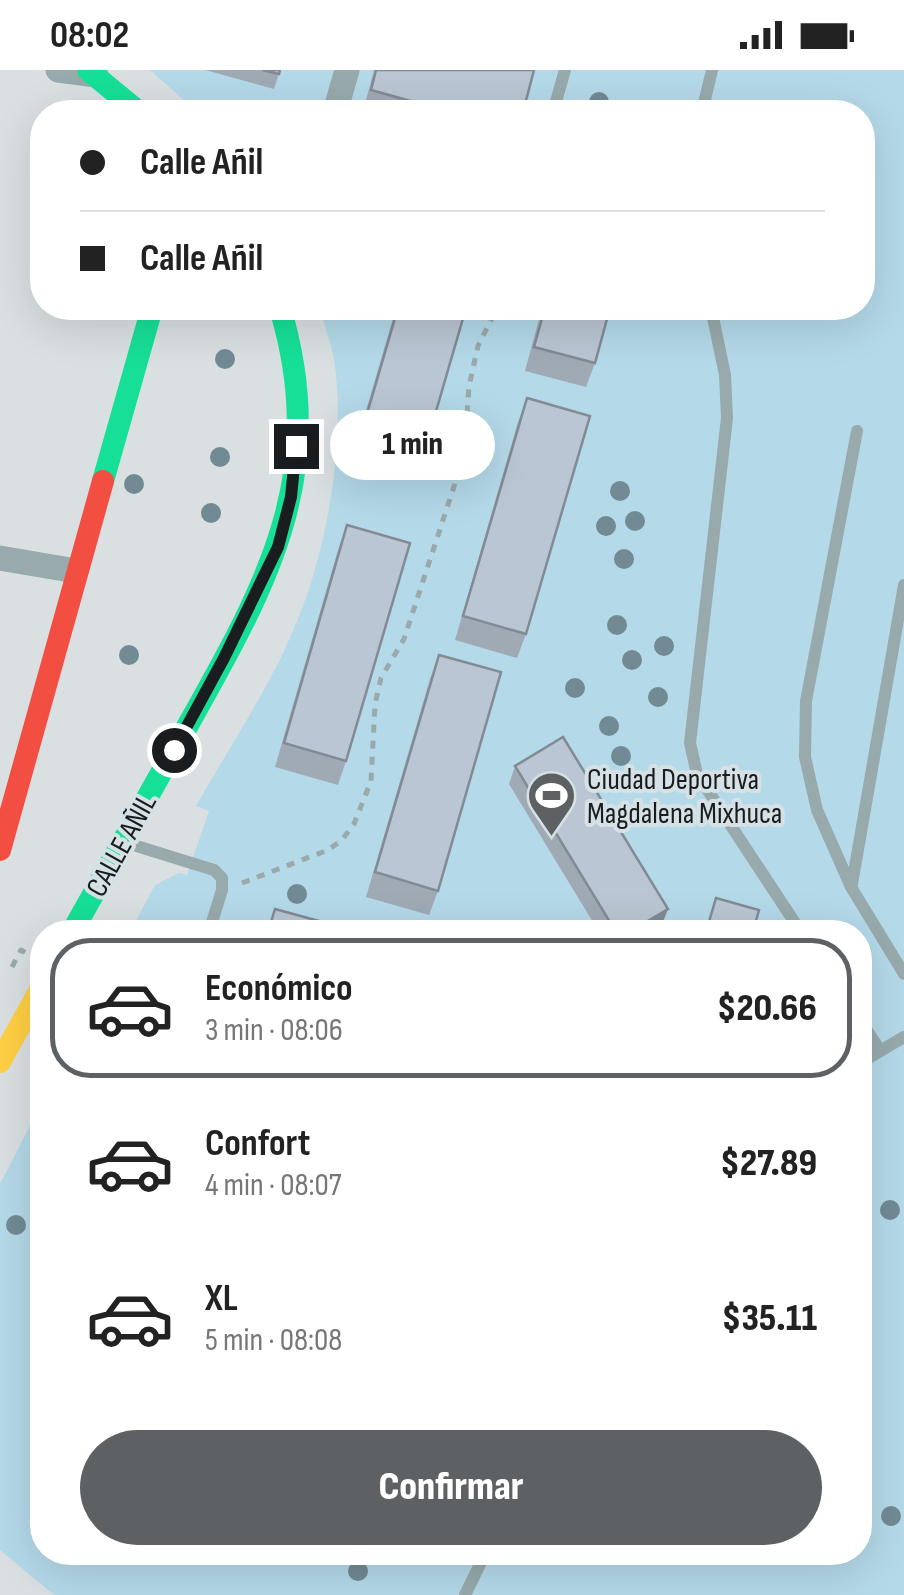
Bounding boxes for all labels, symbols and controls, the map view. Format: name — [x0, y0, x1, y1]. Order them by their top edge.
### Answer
text: 08:02 — [50, 13, 129, 58]
text: Calle Añil — [140, 140, 263, 185]
text: Calle Añil — [140, 236, 263, 281]
callout: 1 min — [331, 411, 496, 481]
route end — [274, 424, 319, 469]
text: 1 min — [382, 425, 443, 464]
route start — [152, 728, 197, 773]
place label: Ciudad Deportiva Magdalena Mixhuca — [587, 762, 782, 832]
sports icon: Ciudad Deportiva Magdalena Mixhuca — [526, 770, 578, 838]
street label: CALLE AÑIL — [79, 788, 165, 903]
icon: car — [85, 963, 175, 1053]
text: Económico — [205, 966, 353, 1011]
text: $20.66 — [717, 986, 817, 1031]
text: 3 min · 08:06 — [205, 1011, 343, 1050]
icon: car — [85, 1118, 175, 1208]
text: Confort — [205, 1121, 310, 1166]
text: $27.89 — [720, 1141, 817, 1186]
text: 4 min · 08:07 — [205, 1166, 342, 1205]
icon: car — [85, 1273, 175, 1363]
text: XL — [205, 1276, 238, 1321]
text: $35.11 — [722, 1296, 817, 1341]
text: 5 min · 08:08 — [205, 1321, 342, 1360]
button: Confirmar — [80, 1430, 822, 1545]

